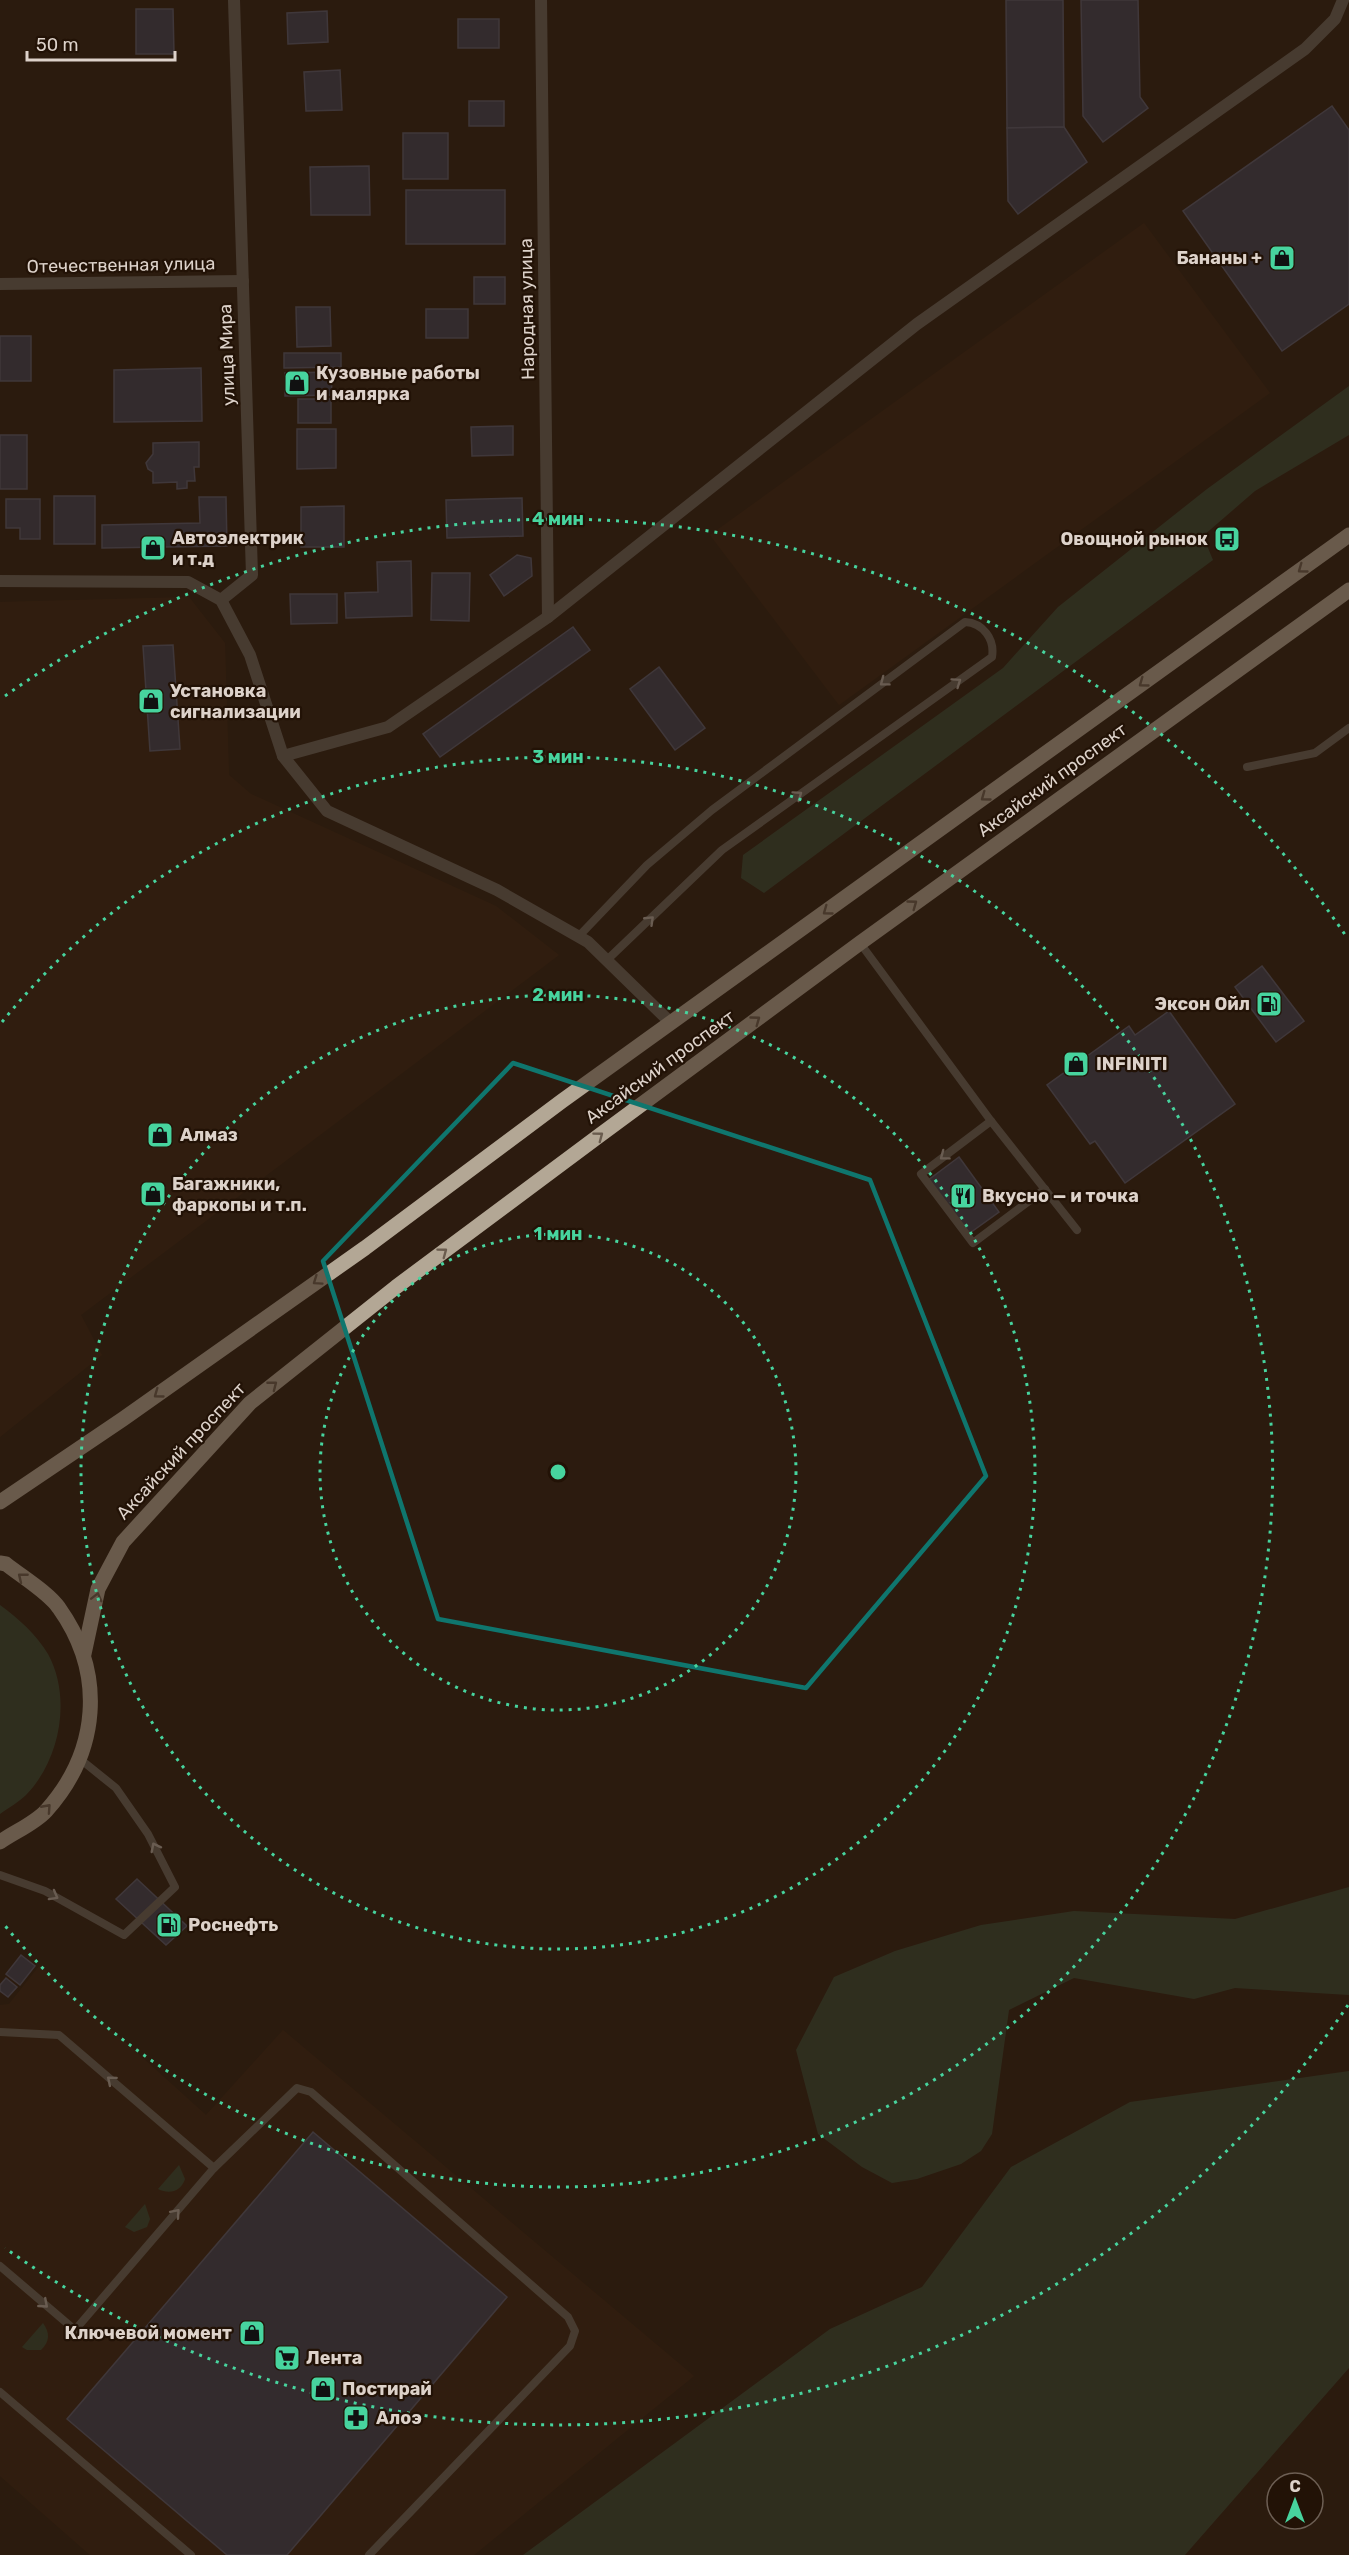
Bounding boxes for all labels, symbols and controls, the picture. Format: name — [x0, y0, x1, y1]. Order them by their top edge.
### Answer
scale bar — [27, 24, 176, 62]
text: 50 m — [36, 34, 79, 56]
street label: Народная улица — [515, 238, 539, 380]
shop icon: Бананы + — [1267, 243, 1297, 273]
place label: Бананы + — [1176, 247, 1262, 269]
street label: Отечественная улица — [26, 252, 216, 278]
street label: улица Мира — [214, 304, 240, 406]
place label: Кузовные работы и малярка — [316, 362, 480, 405]
shop icon: Кузовные работы и малярка — [282, 368, 312, 398]
text: 4 мин — [532, 508, 584, 530]
bus stop icon: Овощной рынок — [1212, 524, 1242, 554]
place label: Автоэлектрик и т.д — [172, 527, 304, 570]
place label: Овощной рынок — [1061, 528, 1208, 550]
shop icon: Автоэлектрик и т.д — [138, 533, 168, 563]
one-way arrow — [1297, 562, 1308, 573]
one-way arrow — [879, 675, 890, 686]
one-way arrow — [1139, 676, 1150, 687]
one-way arrow — [951, 678, 962, 689]
place label: Установка сигнализации — [170, 680, 301, 723]
shop icon: Установка сигнализации — [136, 686, 166, 716]
street label: Аксайский проспект — [973, 718, 1131, 842]
text: 3 мин — [532, 746, 584, 768]
one-way arrow — [981, 790, 992, 801]
one-way arrow — [792, 791, 803, 802]
one-way arrow — [907, 900, 918, 911]
one-way arrow — [822, 904, 833, 915]
one-way arrow — [643, 916, 653, 927]
text: 2 мин — [532, 984, 584, 1006]
fuel station icon: Эксон Ойл — [1254, 989, 1284, 1019]
place label: Эксон Ойл — [1155, 993, 1250, 1015]
street label: Аксайский проспект — [581, 1005, 739, 1129]
one-way arrow — [749, 1016, 760, 1027]
shop icon: INFINITI — [1061, 1049, 1091, 1079]
place label: INFINITI — [1096, 1053, 1168, 1075]
shop icon: Алмаз — [145, 1120, 175, 1150]
place label: Алмаз — [180, 1124, 238, 1146]
one-way arrow — [593, 1132, 604, 1143]
one-way arrow — [940, 1149, 951, 1160]
place label: Багажники, фаркопы и т.п. — [172, 1173, 307, 1216]
shop icon: Багажники, фаркопы и т.п. — [138, 1179, 168, 1209]
restaurant icon: Вкусно — и точка — [948, 1181, 978, 1211]
place label: Вкусно — и точка — [982, 1185, 1139, 1207]
text: 1 мин — [534, 1223, 582, 1245]
one-way arrow — [436, 1248, 447, 1259]
one-way arrow — [313, 1274, 324, 1285]
street label: Аксайский проспект — [112, 1378, 250, 1524]
one-way arrow — [266, 1381, 277, 1392]
one-way arrow — [154, 1387, 165, 1398]
centre of rings — [548, 1462, 568, 1482]
one-way arrow — [18, 1574, 29, 1585]
one-way arrow — [89, 1592, 102, 1602]
one-way arrow — [40, 1804, 51, 1815]
one-way arrow — [151, 1843, 162, 1853]
one-way arrow — [48, 1889, 58, 1900]
fuel station icon: Роснефть — [154, 1910, 184, 1940]
place label: Роснефть — [188, 1914, 278, 1936]
one-way arrow — [107, 2076, 118, 2087]
one-way arrow — [169, 2209, 180, 2220]
one-way arrow — [37, 2297, 48, 2308]
shop icon: Ключевой момент — [237, 2318, 267, 2348]
place label: Ключевой момент — [65, 2322, 232, 2344]
supermarket icon: Лента — [272, 2343, 302, 2373]
place label: Лента — [306, 2347, 362, 2369]
shop icon: Постирай — [308, 2374, 338, 2404]
place label: Постирай — [342, 2378, 432, 2400]
pharmacy icon: Алоэ — [341, 2403, 371, 2433]
place label: Алоэ — [376, 2407, 422, 2429]
north arrow — [1265, 2471, 1325, 2531]
text: С — [1289, 2477, 1301, 2496]

